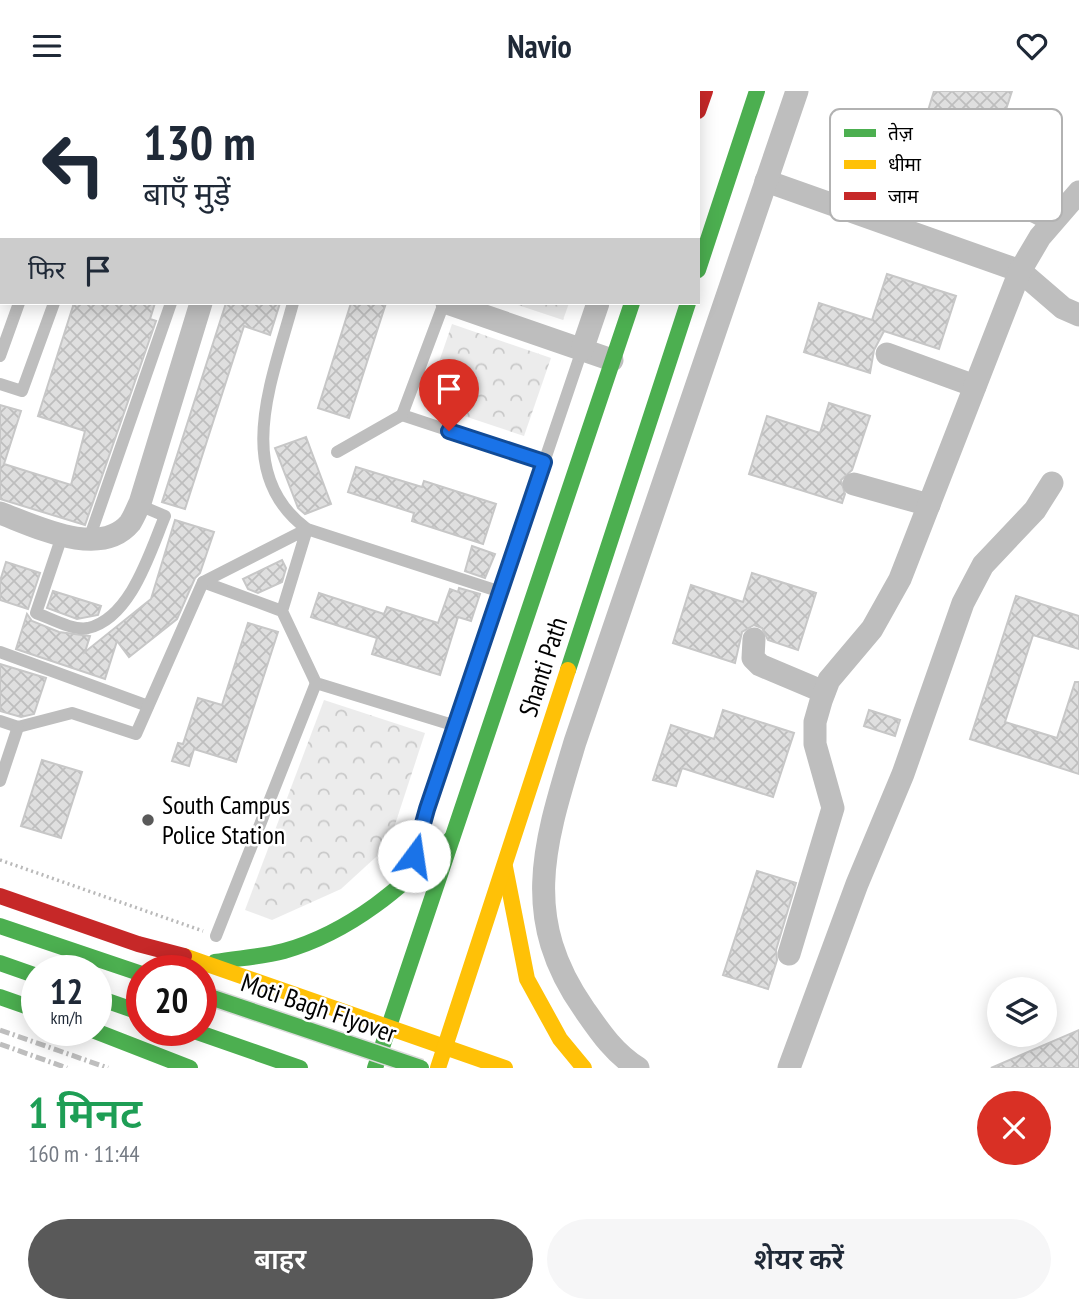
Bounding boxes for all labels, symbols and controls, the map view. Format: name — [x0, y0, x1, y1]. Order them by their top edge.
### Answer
text: Navio — [507, 25, 572, 67]
icon: menu — [28, 27, 66, 65]
icon: heart — [1013, 27, 1051, 65]
legend — [830, 109, 1062, 221]
text: 130 m — [143, 110, 256, 174]
icon: left — [28, 119, 119, 210]
text: तेज़ — [888, 121, 914, 145]
text: धीमा — [888, 152, 922, 176]
text: बाएँ मुड़ें — [143, 172, 230, 214]
text: जाम — [888, 184, 919, 208]
icon: arrive — [79, 252, 117, 290]
text: फिर — [28, 253, 65, 286]
pin — [419, 359, 479, 431]
icon: arrive — [430, 370, 468, 408]
street label: Shanti Path — [511, 613, 574, 721]
place label: South Campus Police Station — [162, 788, 290, 851]
marker: South Campus Police Station — [140, 812, 156, 828]
position arrow — [377, 819, 451, 893]
speed limit sign: 20 — [126, 955, 217, 1046]
street label: Moti Bagh Flyover — [237, 965, 401, 1050]
text: 12 — [50, 968, 83, 1014]
map controls — [987, 977, 1057, 1047]
button: layers — [987, 977, 1057, 1047]
text: km/h — [51, 1006, 82, 1029]
text: 1 मिनट — [28, 1085, 142, 1140]
button: close — [977, 1091, 1051, 1165]
text: 160 m · 11:44 — [28, 1139, 140, 1168]
button: बाहर — [28, 1219, 533, 1299]
button: शेयर करें — [547, 1219, 1051, 1299]

